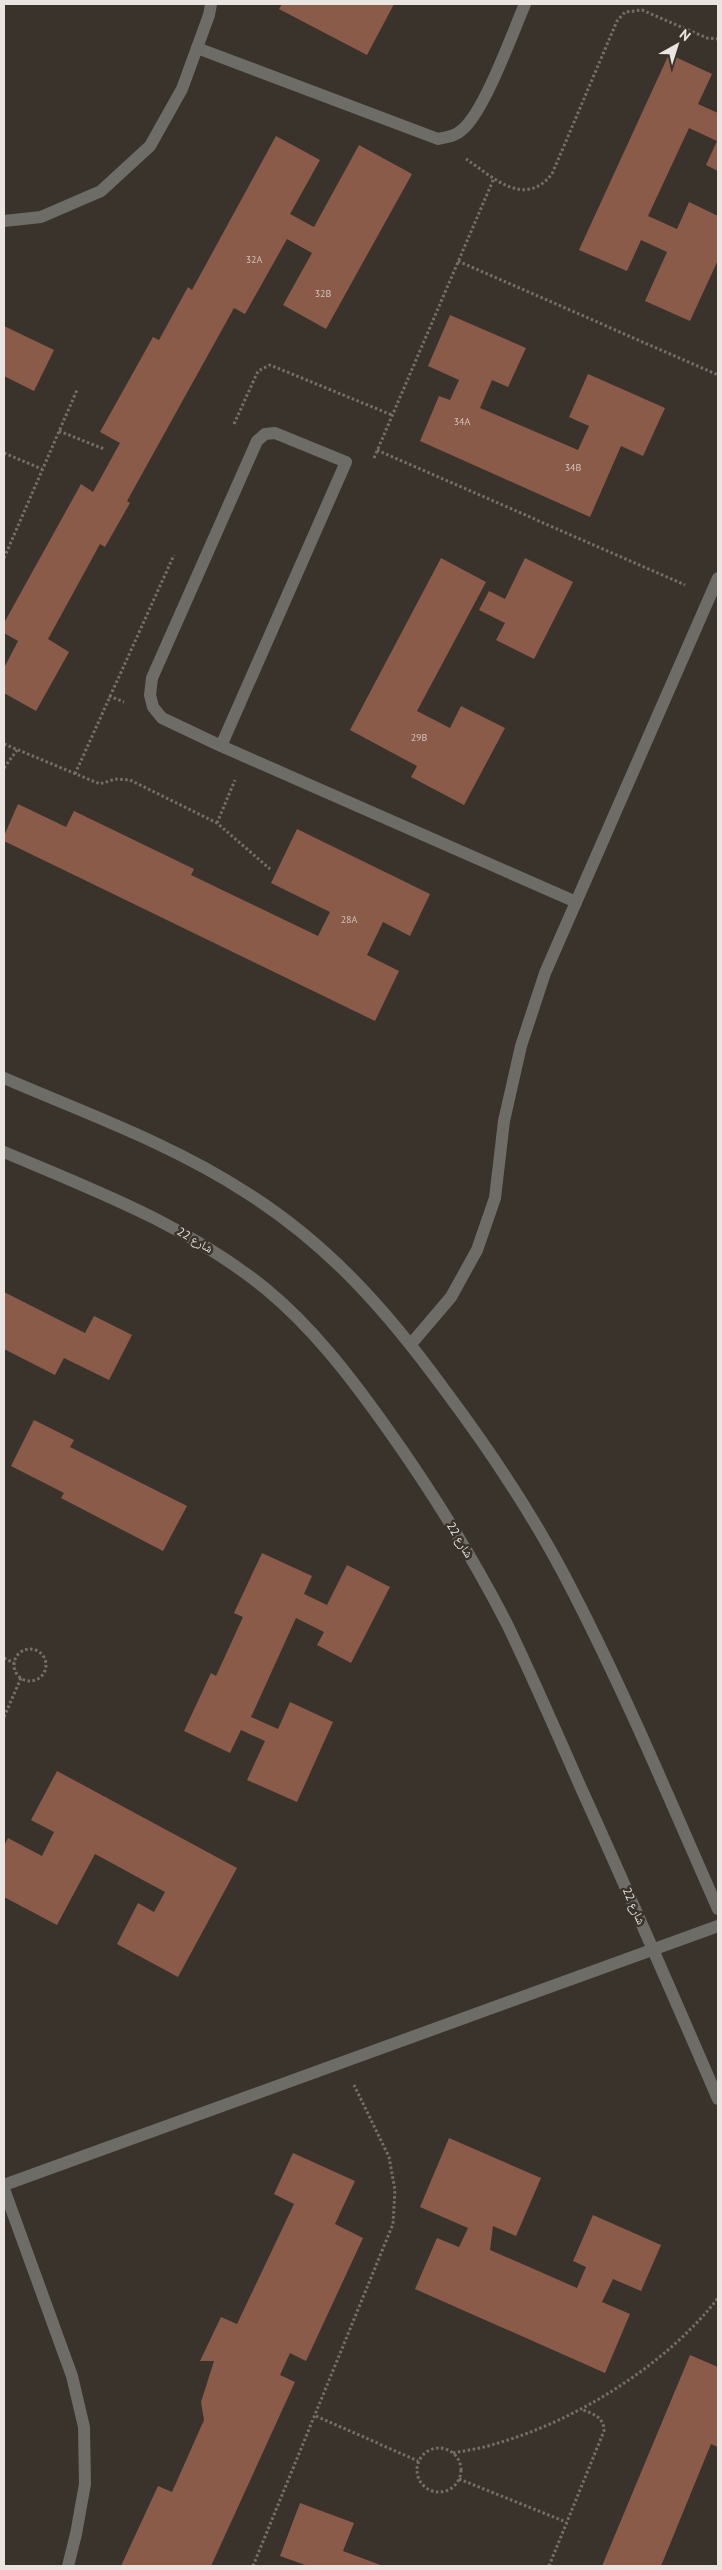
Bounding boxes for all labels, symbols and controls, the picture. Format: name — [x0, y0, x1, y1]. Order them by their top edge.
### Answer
north arrow — [652, 20, 702, 70]
text: N — [676, 25, 694, 45]
house number: 32A — [246, 253, 263, 266]
house number: 32B — [315, 287, 332, 300]
house number: 34A — [454, 415, 471, 428]
house number: 34B — [565, 461, 582, 474]
house number: 29B — [411, 731, 428, 744]
house number: 28A — [341, 913, 358, 926]
street label: شارع 22 — [174, 1223, 216, 1257]
street label: شارع 22 — [443, 1519, 477, 1561]
street label: شارع 22 — [619, 1885, 649, 1927]

